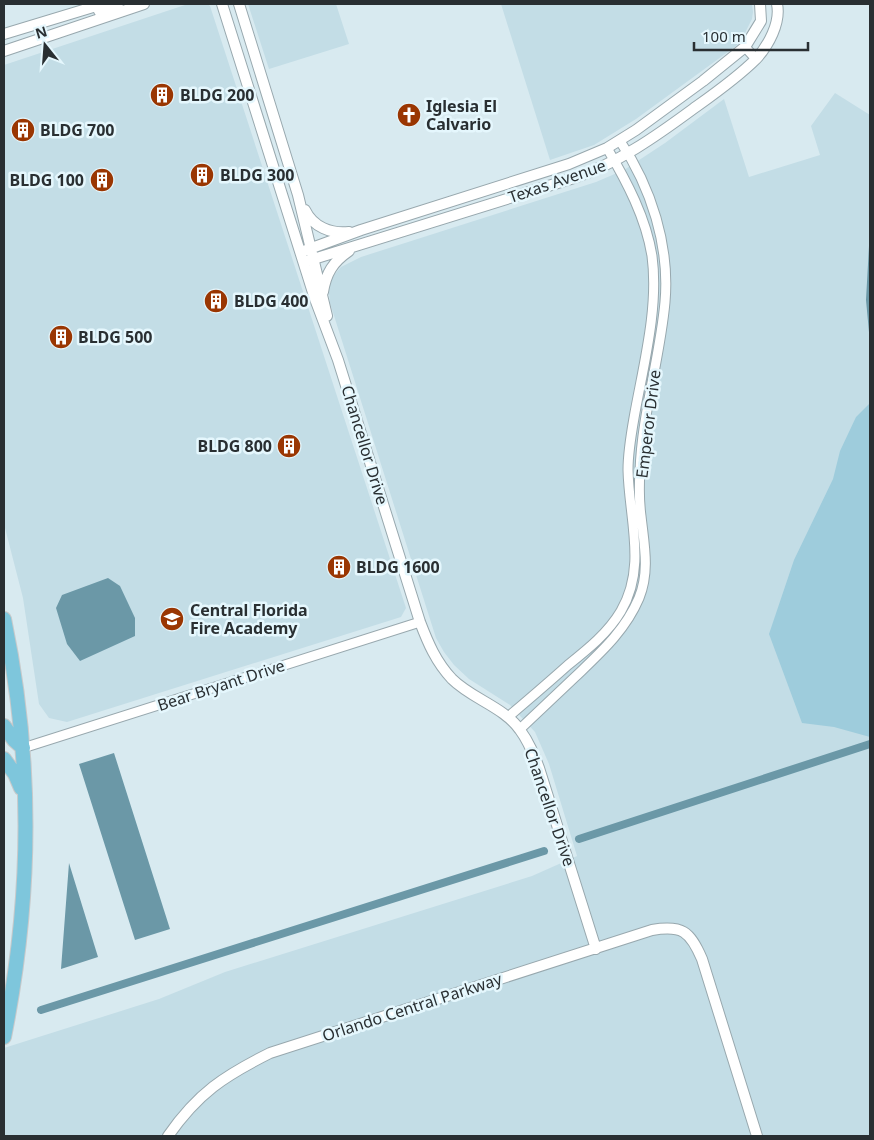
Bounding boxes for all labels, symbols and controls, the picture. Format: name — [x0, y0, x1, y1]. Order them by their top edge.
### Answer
north arrow — [20, 20, 70, 70]
scale bar — [694, 20, 808, 52]
text: N — [33, 21, 49, 43]
text: 100 m — [702, 26, 746, 46]
building icon: BLDG 200 — [149, 82, 175, 108]
place label: BLDG 200 — [180, 84, 255, 106]
place label: Iglesia El Calvario — [426, 95, 497, 135]
church icon: Iglesia El Calvario — [396, 102, 422, 128]
building icon: BLDG 700 — [10, 117, 36, 143]
place label: BLDG 700 — [40, 119, 115, 141]
street label: Texas Avenue — [505, 154, 609, 208]
building icon: BLDG 300 — [189, 162, 215, 188]
place label: BLDG 300 — [220, 164, 295, 186]
building icon: BLDG 100 — [89, 167, 115, 193]
place label: BLDG 100 — [10, 169, 84, 191]
building icon: BLDG 400 — [203, 288, 229, 314]
place label: BLDG 400 — [234, 290, 309, 312]
building icon: BLDG 500 — [48, 324, 74, 350]
place label: BLDG 500 — [78, 326, 153, 348]
street label: Emperor Drive — [630, 369, 666, 479]
street label: Chancellor Drive — [336, 383, 394, 507]
building icon: BLDG 800 — [276, 433, 302, 459]
place label: BLDG 800 — [198, 435, 272, 457]
building icon: BLDG 1600 — [326, 554, 352, 580]
place label: BLDG 1600 — [356, 556, 440, 578]
place label: Central Florida Fire Academy — [190, 599, 308, 639]
school or university icon: Central Florida Fire Academy — [159, 606, 185, 632]
street label: Bear Bryant Drive — [154, 654, 288, 716]
street label: Chancellor Drive — [519, 745, 581, 869]
street label: Orlando Central Parkway — [319, 967, 505, 1046]

